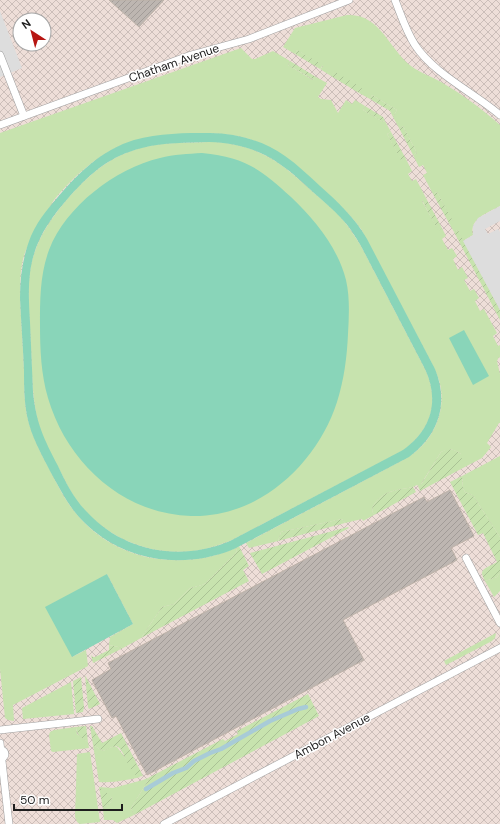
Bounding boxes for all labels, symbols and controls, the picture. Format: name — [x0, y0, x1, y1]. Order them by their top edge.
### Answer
north arrow — [12, 12, 52, 52]
text: N — [19, 16, 33, 32]
street label: Chatham Avenue — [127, 40, 222, 86]
street label: Ambon Avenue — [291, 709, 373, 763]
scale bar — [14, 786, 122, 812]
text: 50 m — [20, 792, 49, 808]

